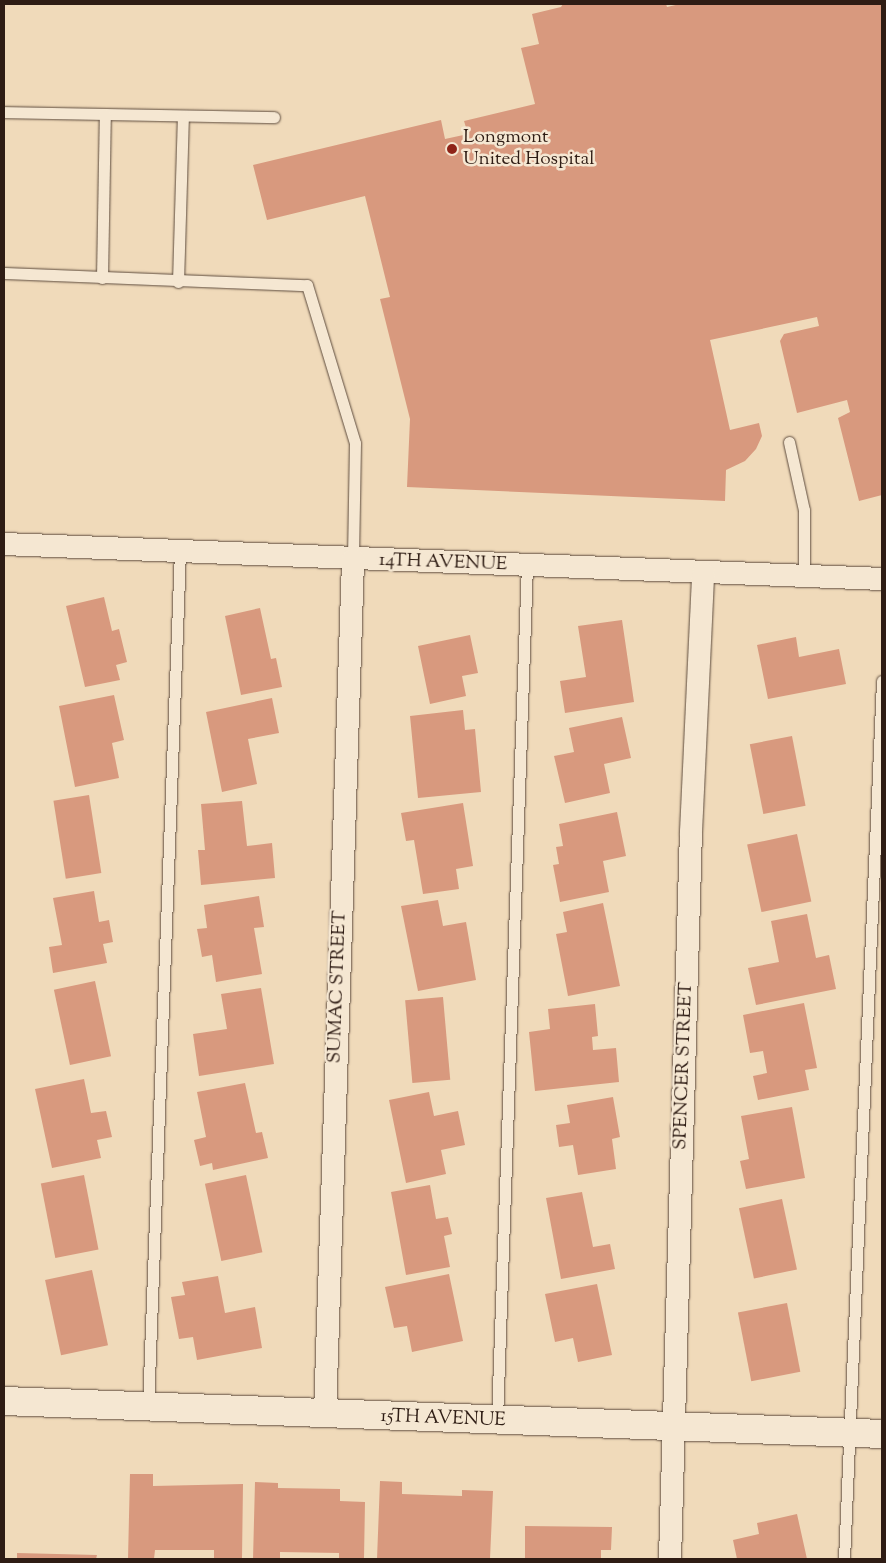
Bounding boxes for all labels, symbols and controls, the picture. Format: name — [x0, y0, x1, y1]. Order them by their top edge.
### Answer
place label: Longmont United Hospital — [463, 127, 594, 171]
marker: Longmont United Hospital — [445, 142, 459, 156]
street label: 14TH AVENUE — [378, 549, 508, 577]
street label: SUMAC STREET — [324, 910, 352, 1064]
street label: SPENCER STREET — [670, 982, 698, 1150]
street label: 15TH AVENUE — [380, 1405, 506, 1433]

